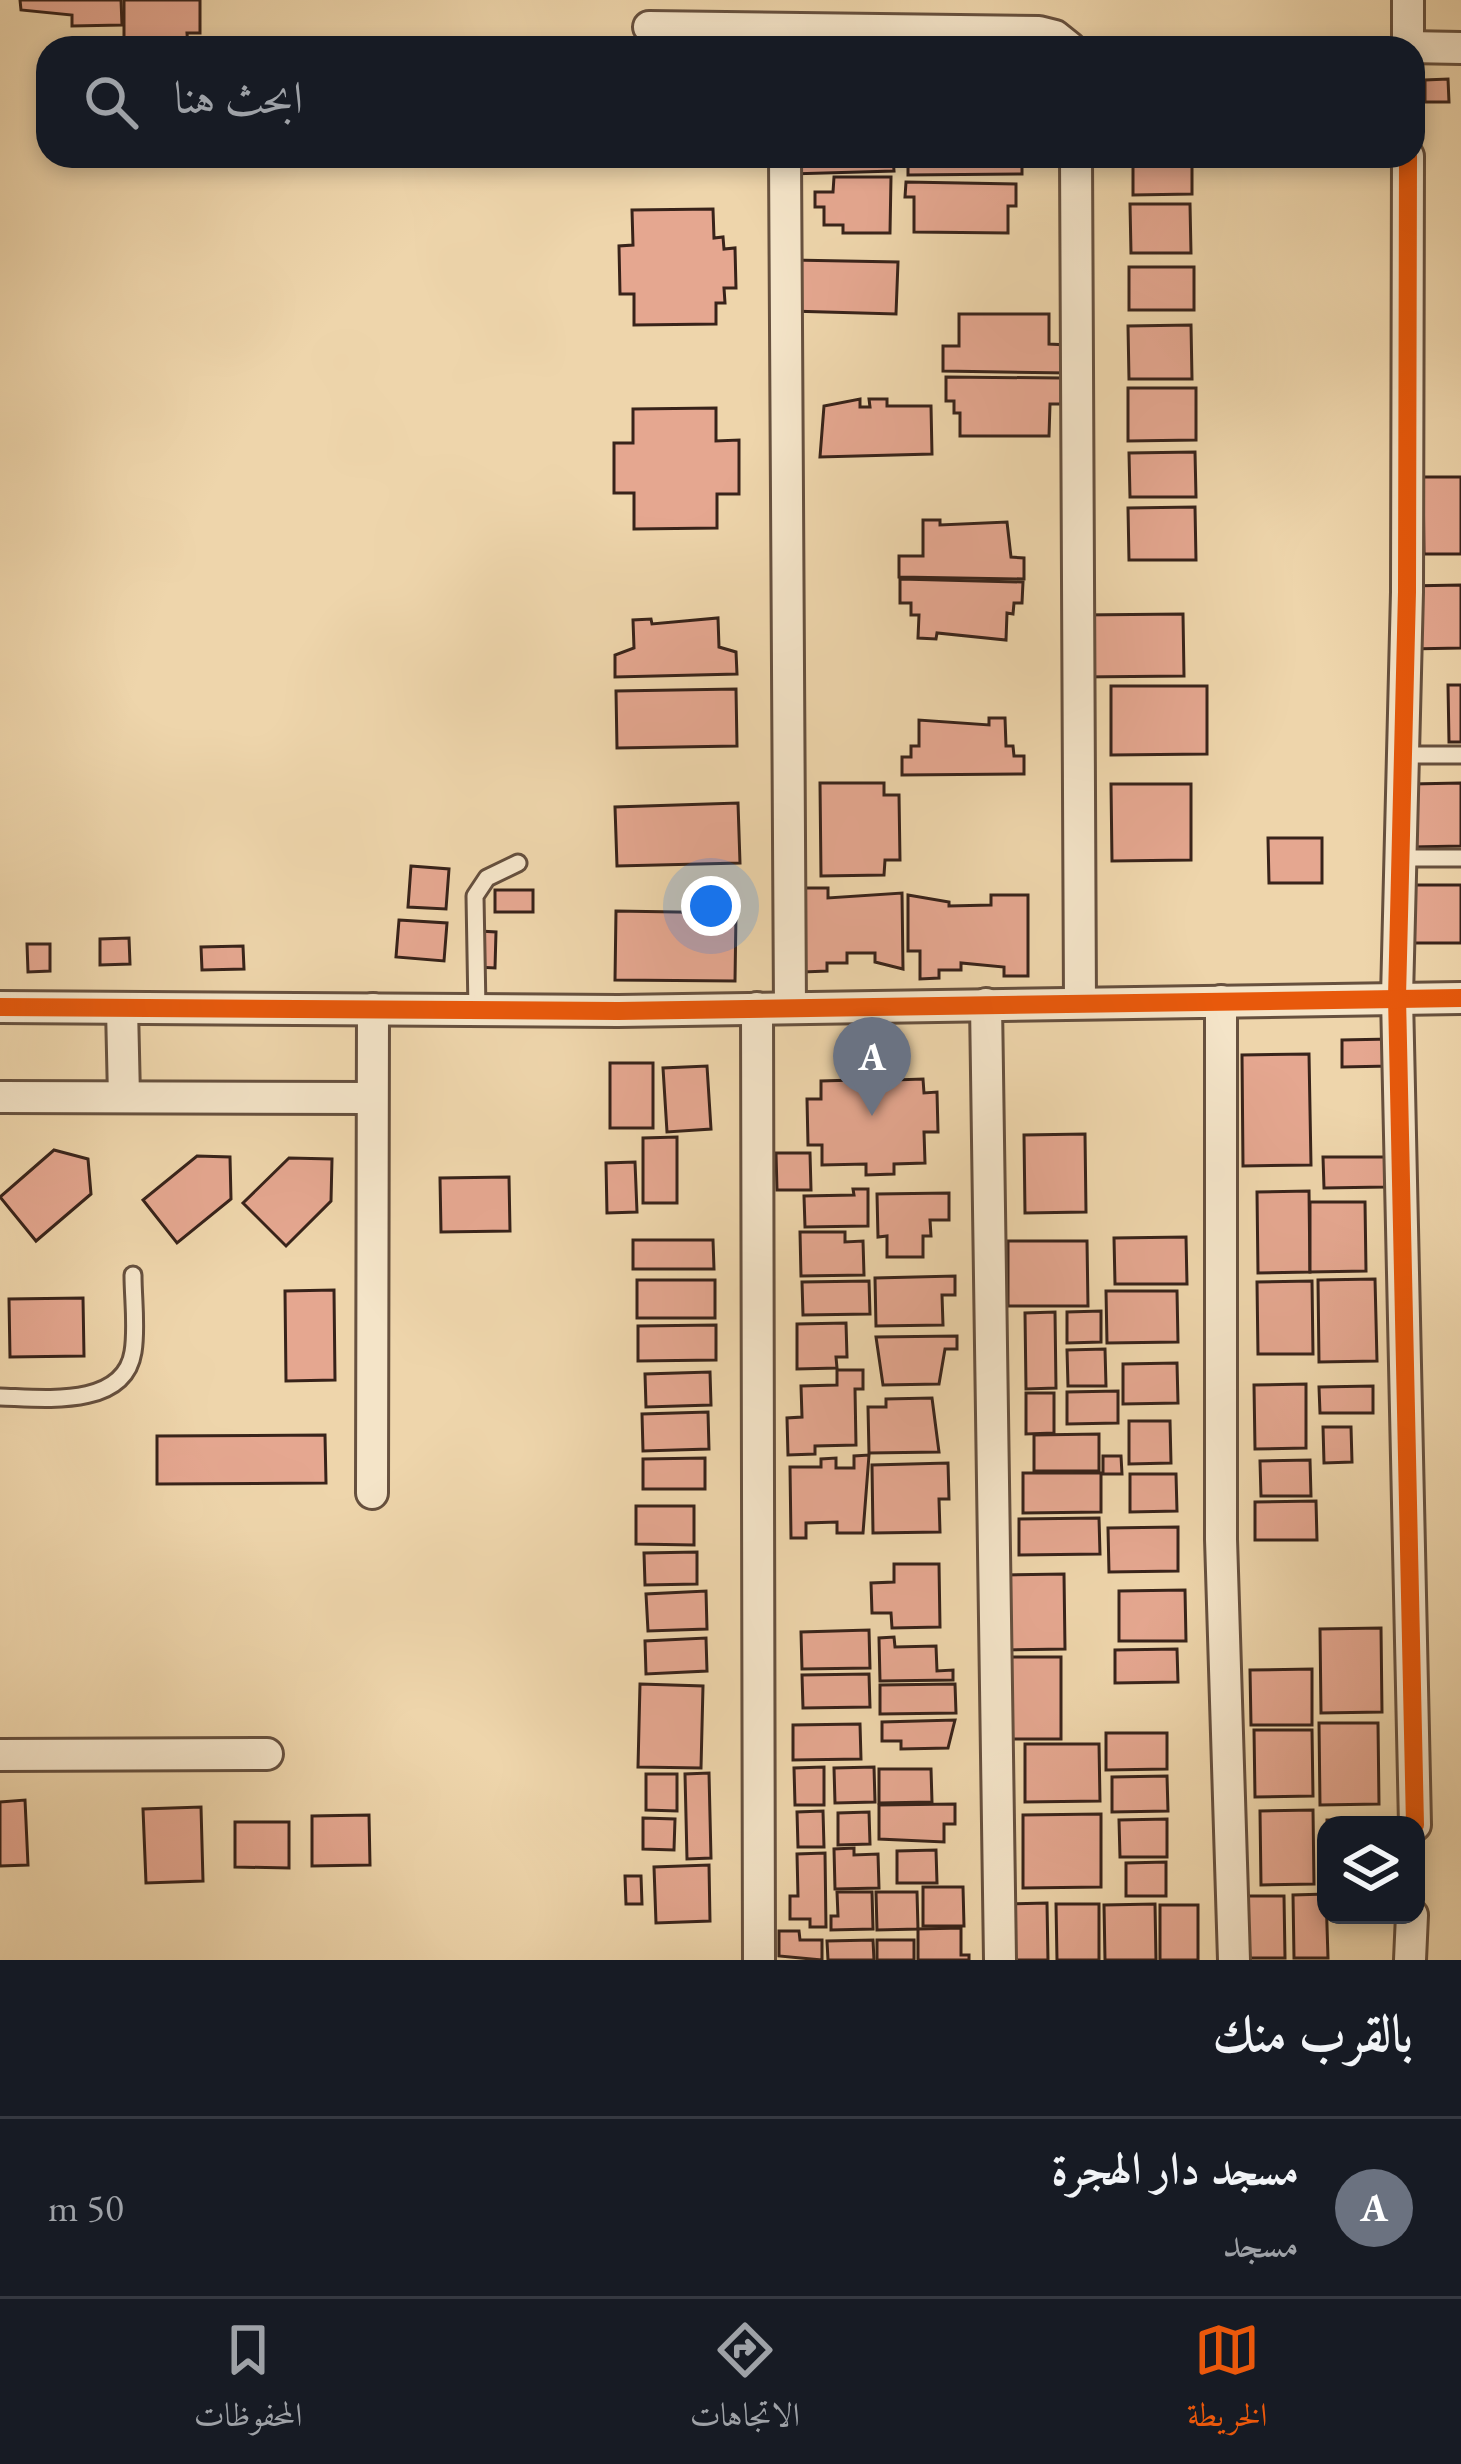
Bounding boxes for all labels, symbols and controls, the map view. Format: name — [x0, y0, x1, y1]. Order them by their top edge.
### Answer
search box — [36, 36, 1425, 168]
text: ابحث هنا — [174, 68, 303, 126]
icon: search — [78, 69, 144, 135]
your location — [681, 876, 741, 936]
pin: A — [833, 1017, 911, 1116]
map controls — [1317, 1816, 1425, 1924]
button: layers — [1317, 1816, 1425, 1924]
text: بالقرب منك — [1212, 2000, 1413, 2066]
text: مسجد دار الهجرة — [1051, 2139, 1299, 2197]
text: 50 m — [48, 2182, 124, 2233]
text: A — [1360, 2182, 1388, 2233]
text: مسجد — [1222, 2218, 1299, 2269]
tab: المحفوظات — [194, 2317, 302, 2447]
tab: الاتجاهات — [690, 2317, 800, 2447]
tab: الخريطة — [1187, 2317, 1267, 2447]

